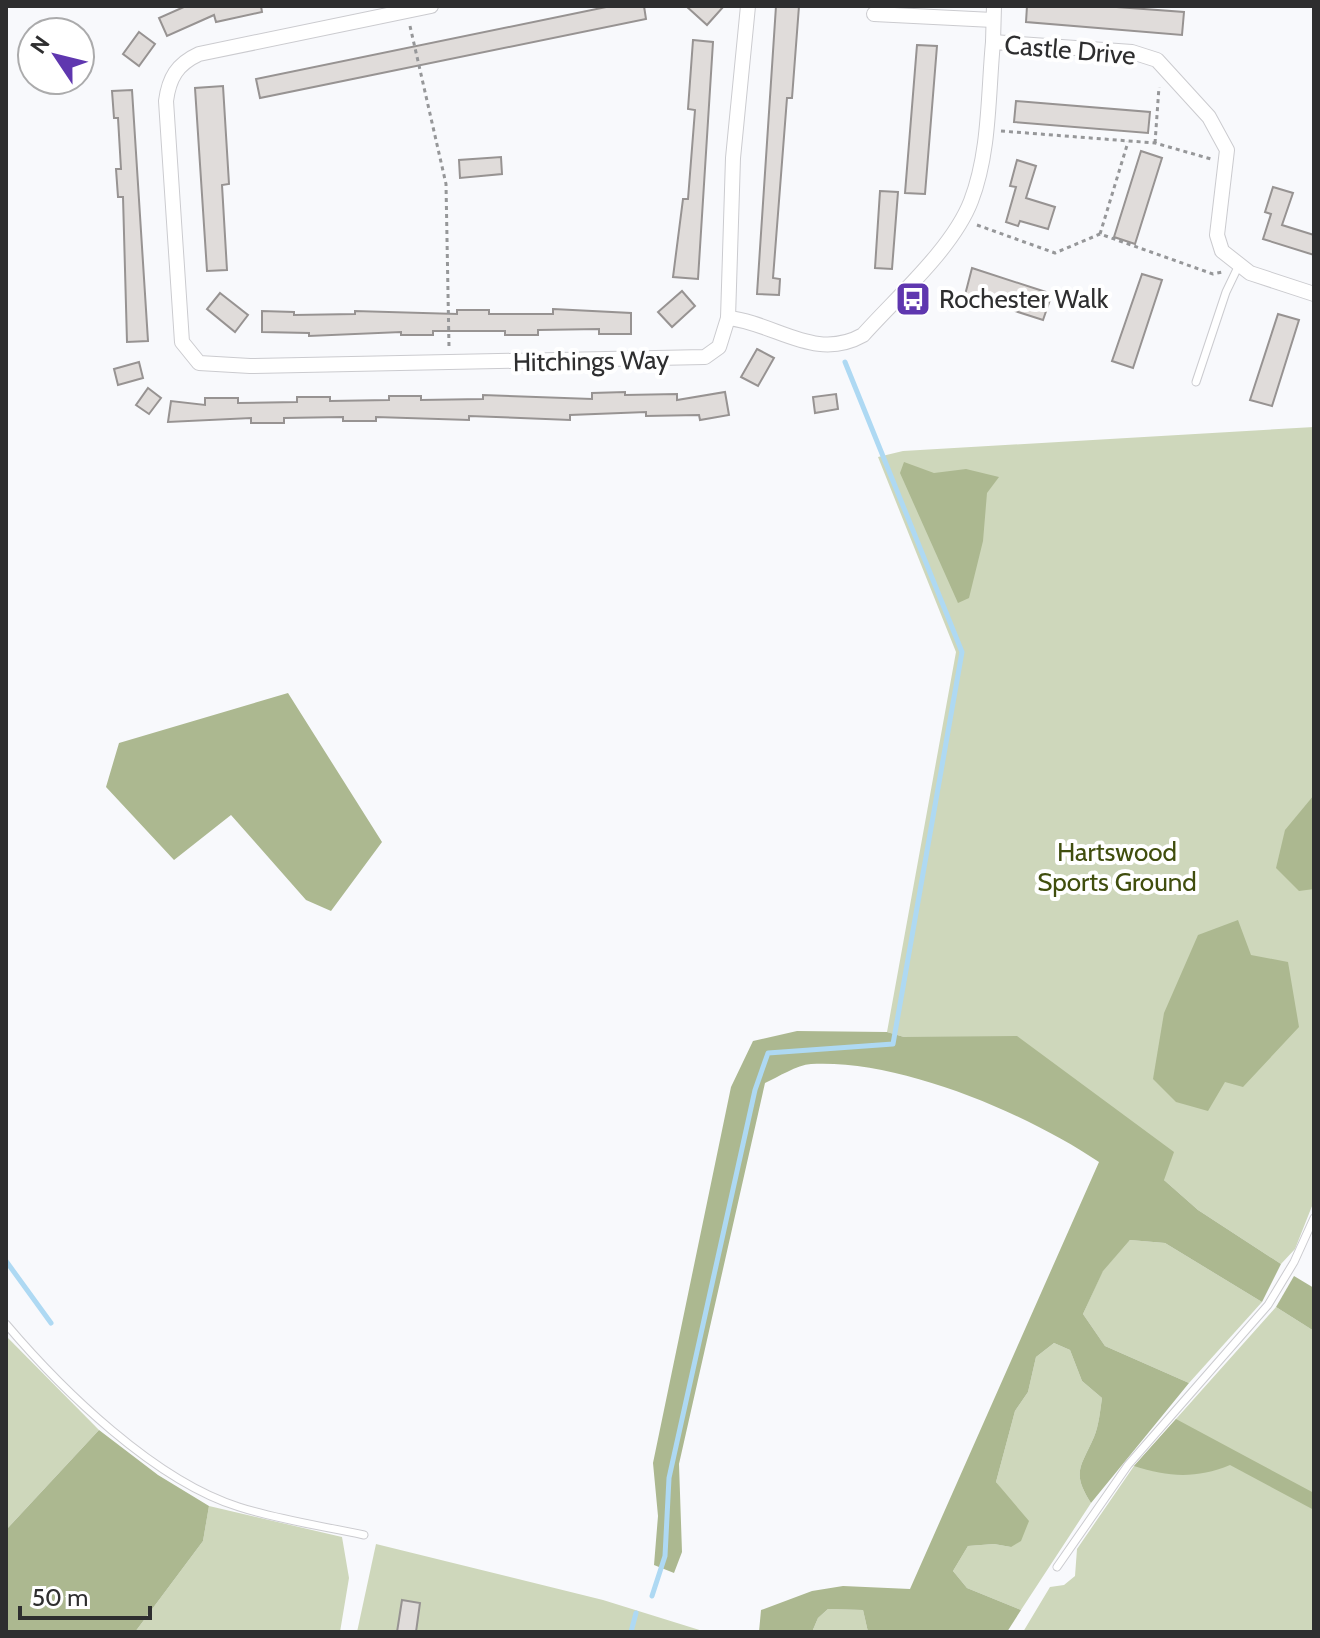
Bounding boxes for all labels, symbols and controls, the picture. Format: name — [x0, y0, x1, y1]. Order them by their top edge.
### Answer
north arrow — [16, 16, 96, 96]
street label: Castle Drive — [1003, 28, 1137, 72]
text: N — [25, 31, 56, 59]
bus stop icon: Rochester Walk — [894, 280, 932, 318]
place label: Rochester Walk — [939, 283, 1109, 315]
street label: Hitchings Way — [513, 344, 669, 378]
park label: Hartswood Sports Ground — [1037, 836, 1197, 898]
scale bar — [20, 1570, 150, 1620]
text: 50 m — [32, 1583, 88, 1612]

